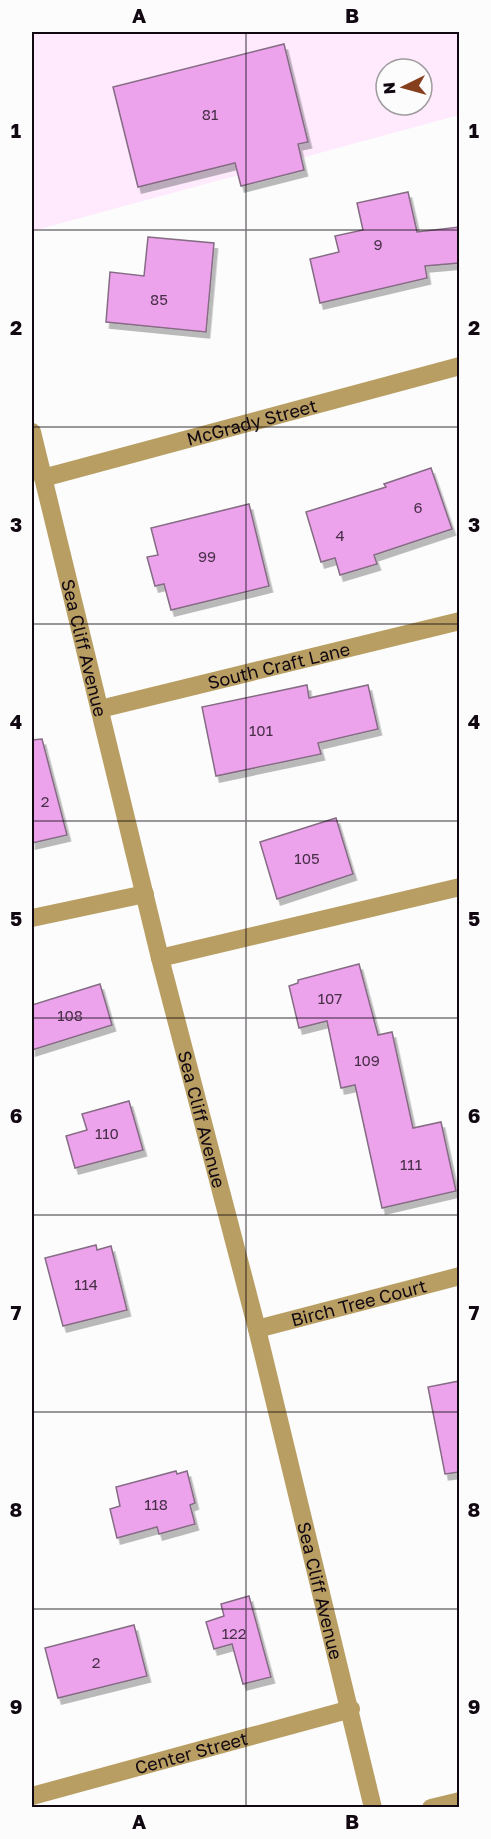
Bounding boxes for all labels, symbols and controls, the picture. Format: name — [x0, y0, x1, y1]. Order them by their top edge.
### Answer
text: A — [132, 3, 146, 27]
text: B — [345, 3, 359, 27]
north arrow — [374, 57, 434, 117]
text: N — [379, 81, 400, 95]
house number: 81 — [202, 105, 218, 123]
text: 1 — [11, 118, 21, 142]
text: 1 — [469, 118, 479, 142]
house number: 9 — [373, 235, 383, 253]
house number: 85 — [150, 290, 168, 308]
text: 2 — [10, 315, 22, 339]
text: 2 — [468, 315, 480, 339]
street label: McGrady Street — [184, 394, 319, 450]
house number: 6 — [413, 498, 423, 516]
text: 3 — [10, 512, 22, 536]
text: 3 — [468, 512, 480, 536]
house number: 4 — [335, 526, 345, 544]
house number: 99 — [198, 547, 216, 565]
street label: Sea Cliff Avenue — [57, 577, 112, 719]
street label: South Craft Lane — [205, 637, 352, 693]
text: 4 — [10, 709, 22, 733]
text: 4 — [468, 709, 480, 733]
house number: 101 — [249, 721, 273, 739]
house number: 2 — [41, 792, 49, 810]
house number: 105 — [294, 849, 320, 867]
text: 5 — [10, 906, 22, 930]
text: 5 — [468, 906, 480, 930]
house number: 107 — [318, 989, 342, 1007]
house number: 108 — [57, 1006, 83, 1024]
street label: Sea Cliff Avenue — [174, 1048, 231, 1190]
house number: 109 — [354, 1051, 380, 1069]
text: 6 — [10, 1103, 22, 1127]
text: 6 — [468, 1103, 480, 1127]
house number: 110 — [95, 1124, 119, 1142]
house number: 111 — [400, 1155, 422, 1173]
street label: Birch Tree Court — [288, 1274, 429, 1331]
house number: 114 — [74, 1275, 98, 1293]
text: 7 — [11, 1300, 22, 1324]
text: 7 — [469, 1300, 480, 1324]
house number: 118 — [144, 1495, 168, 1513]
text: 8 — [10, 1497, 22, 1521]
text: 8 — [468, 1497, 480, 1521]
street label: Sea Cliff Avenue — [293, 1520, 348, 1662]
house number: 122 — [222, 1624, 246, 1642]
house number: 2 — [92, 1653, 100, 1671]
text: 9 — [10, 1694, 22, 1718]
text: 9 — [468, 1694, 480, 1718]
street label: Center Street — [132, 1727, 250, 1778]
text: A — [132, 1809, 146, 1833]
text: B — [345, 1809, 359, 1833]

